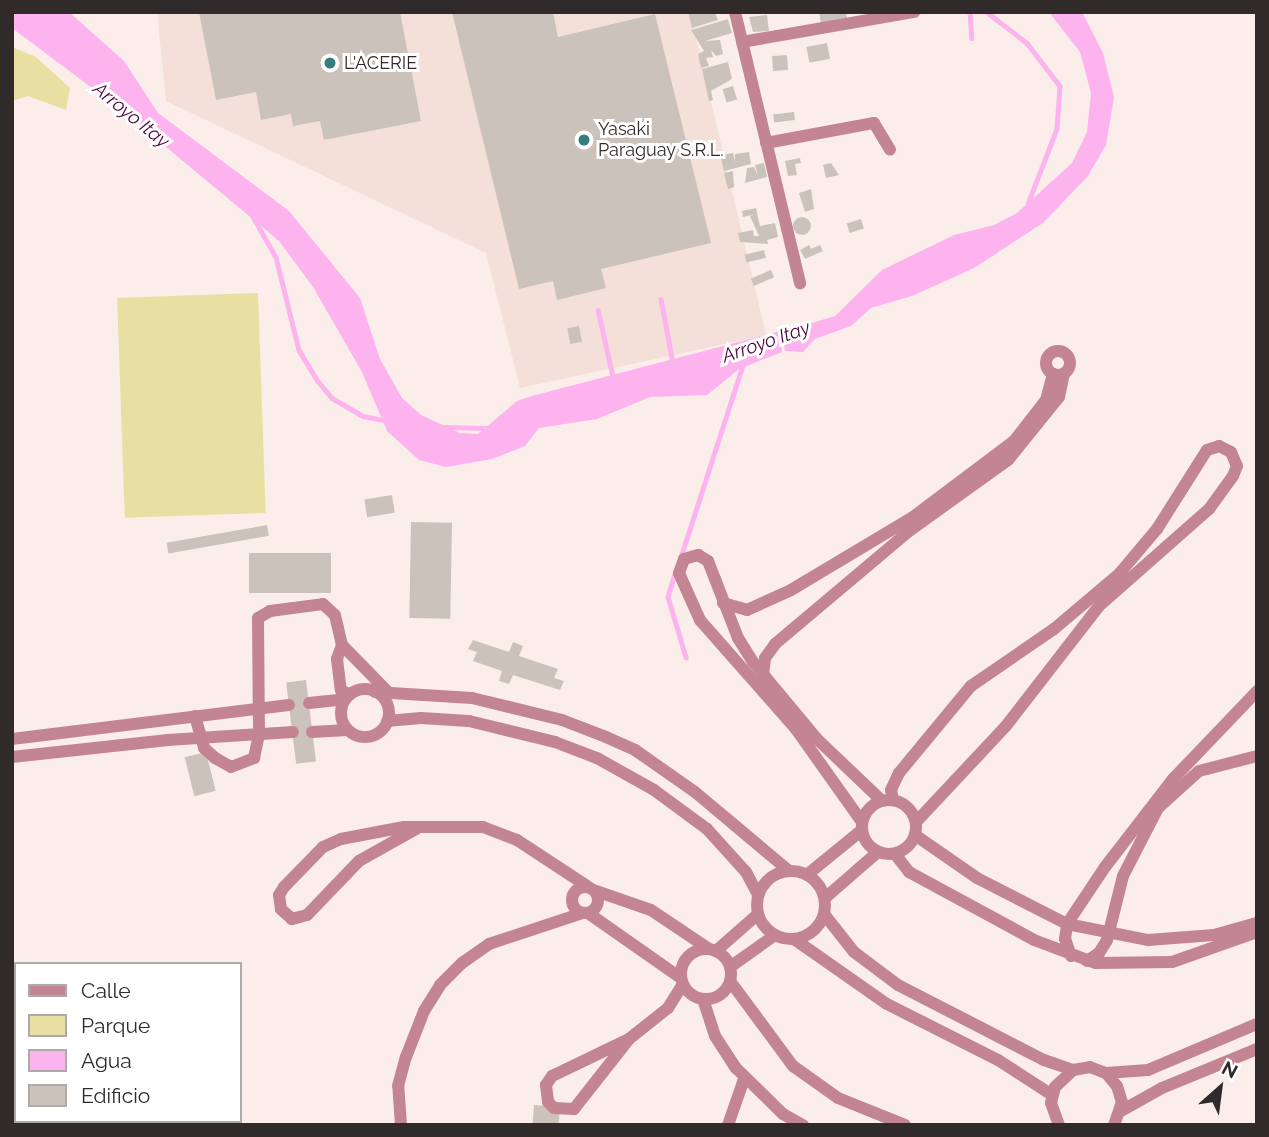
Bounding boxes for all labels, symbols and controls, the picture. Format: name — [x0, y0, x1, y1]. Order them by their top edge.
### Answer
place label: L'ACERIE — [344, 52, 417, 74]
marker: L'ACERIE — [322, 55, 338, 71]
water label: Arroyo Itay — [88, 77, 174, 153]
place label: Yasaki Paraguay S.R.L. — [598, 119, 724, 162]
marker: Yasaki Paraguay S.R.L. — [576, 132, 592, 148]
water label: Arroyo Itay — [719, 316, 813, 368]
legend — [14, 962, 242, 1123]
text: Calle — [81, 978, 131, 1003]
text: Parque — [81, 1013, 150, 1038]
text: Agua — [81, 1048, 132, 1073]
north arrow — [1185, 1053, 1255, 1123]
text: N — [1218, 1056, 1241, 1083]
text: Edificio — [81, 1083, 150, 1108]

